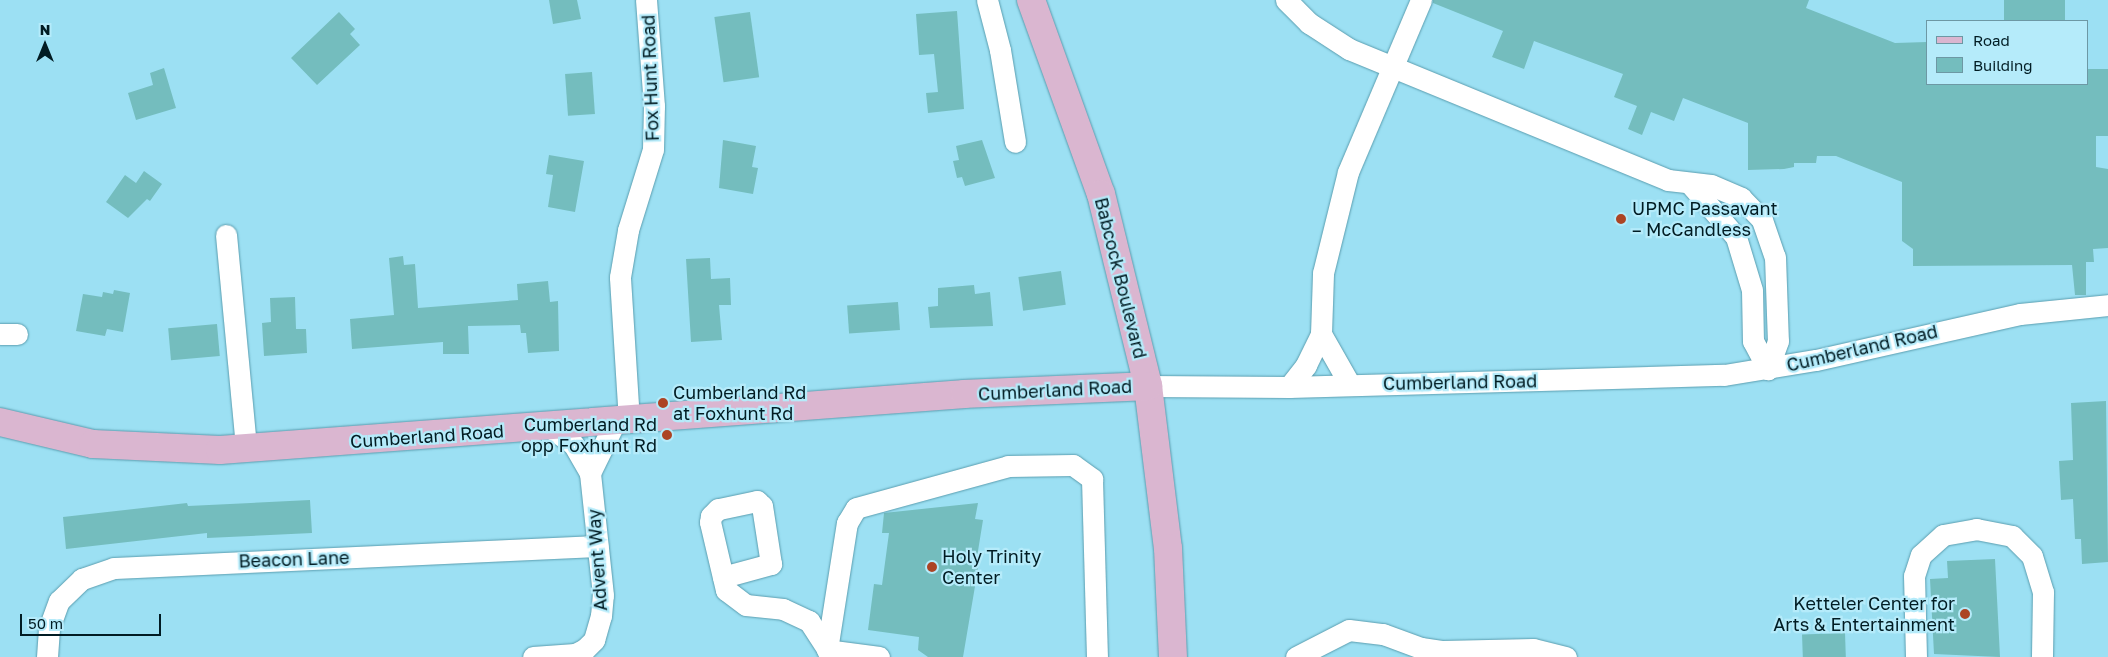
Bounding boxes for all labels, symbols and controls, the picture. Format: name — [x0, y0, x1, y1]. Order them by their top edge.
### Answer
street label: Fox Hunt Road — [637, 14, 663, 142]
north arrow — [20, 20, 70, 70]
legend — [1926, 20, 2088, 85]
text: N — [40, 21, 50, 38]
text: Road — [1973, 31, 2010, 49]
text: Building — [1973, 56, 2033, 74]
street label: Babcock Boulevard — [1091, 195, 1151, 361]
place label: UPMC Passavant – McCandless — [1632, 198, 1778, 240]
marker: UPMC Passavant – McCandless — [1614, 212, 1628, 226]
street label: Cumberland Road — [1784, 320, 1940, 376]
street label: Cumberland Road — [1383, 370, 1537, 394]
street label: Cumberland Road — [977, 375, 1133, 405]
place label: Cumberland Rd at Foxhunt Rd — [673, 382, 806, 424]
marker: Cumberland Rd at Foxhunt Rd — [657, 397, 669, 409]
place label: Cumberland Rd opp Foxhunt Rd — [521, 414, 657, 456]
street label: Cumberland Road — [349, 420, 505, 452]
marker: Cumberland Rd opp Foxhunt Rd — [661, 429, 673, 441]
street label: Advent Way — [583, 508, 611, 612]
street label: Beacon Lane — [238, 546, 350, 572]
place label: Holy Trinity Center — [942, 546, 1041, 588]
marker: Holy Trinity Center — [926, 561, 938, 573]
place label: Ketteler Center for Arts & Entertainment — [1773, 593, 1955, 636]
scale bar — [22, 604, 164, 636]
marker: Ketteler Center for Arts & Entertainment — [1959, 608, 1971, 620]
text: 50 m — [28, 614, 63, 632]

